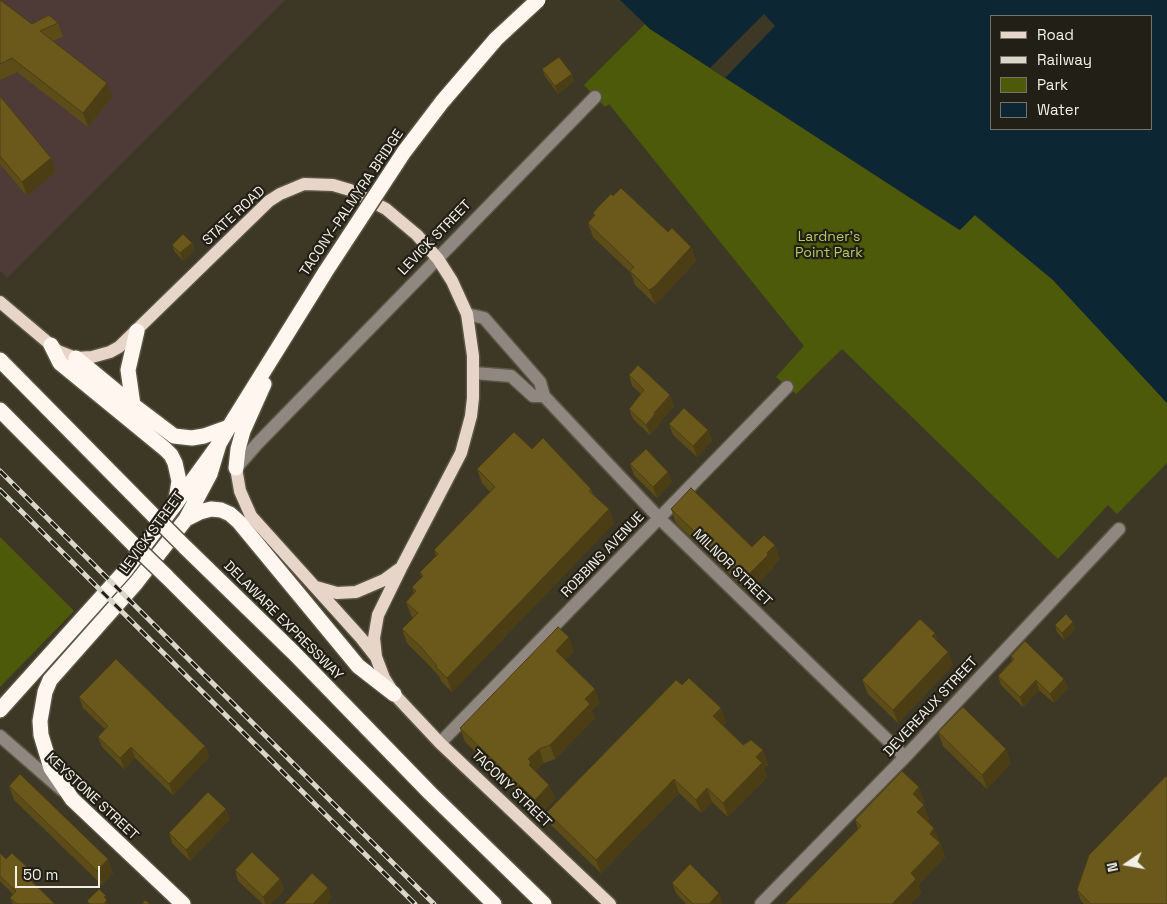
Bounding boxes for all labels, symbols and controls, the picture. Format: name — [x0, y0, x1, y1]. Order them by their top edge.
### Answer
legend — [990, 15, 1152, 130]
text: Road — [1037, 25, 1074, 44]
text: Railway — [1037, 50, 1092, 69]
text: Park — [1037, 75, 1068, 94]
text: Water — [1037, 100, 1079, 119]
street label: TACONY–PALMYRA BRIDGE — [297, 126, 407, 280]
street label: STATE ROAD — [199, 183, 269, 249]
street label: LEVICK STREET — [395, 197, 475, 279]
park label: Lardner's Point Park — [795, 229, 863, 262]
street label: LEVICK STREET — [116, 488, 188, 578]
street label: ROBBINS AVENUE — [558, 509, 648, 601]
street label: MILNOR STREET — [689, 526, 775, 610]
street label: DELAWARE EXPRESSWAY — [220, 558, 346, 684]
street label: DEVEREAUX STREET — [880, 654, 982, 760]
street label: TACONY STREET — [467, 747, 555, 831]
street label: KEYSTONE STREET — [42, 750, 142, 844]
north arrow — [1102, 839, 1152, 889]
scale bar — [18, 856, 102, 888]
text: N — [1103, 861, 1122, 874]
text: 50 m — [23, 865, 58, 884]

